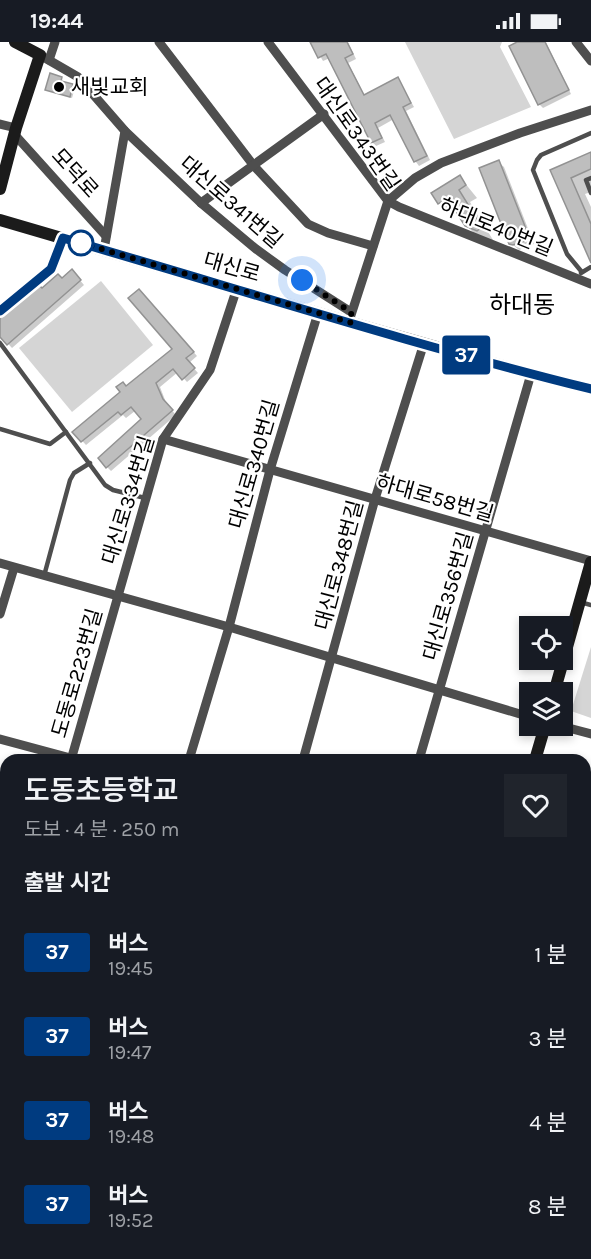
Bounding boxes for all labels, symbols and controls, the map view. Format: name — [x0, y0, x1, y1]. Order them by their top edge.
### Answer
text: 19:44 — [30, 8, 83, 34]
street label: 대신로343번길 — [309, 73, 405, 195]
place label: 새빛교회 — [71, 75, 148, 99]
marker: 새빛교회 — [52, 80, 66, 94]
street label: 모덕로 — [47, 143, 103, 203]
street label: 대신로341번길 — [175, 151, 287, 253]
street label: 하대로40번길 — [436, 193, 556, 261]
unlabelled marker — [68, 230, 94, 256]
street label: 대신로 — [201, 247, 263, 287]
your location — [287, 265, 317, 295]
district label: 하대동 — [489, 291, 555, 319]
line badge: 37 — [439, 336, 493, 374]
text: 37 — [454, 343, 478, 367]
street label: 대신로340번길 — [224, 397, 284, 531]
street label: 대신로334번길 — [97, 433, 159, 567]
street label: 하대로58번길 — [373, 470, 497, 526]
street label: 대신로348번길 — [310, 497, 368, 633]
street label: 대신로356번길 — [418, 529, 478, 663]
street label: 도동로223번길 — [47, 606, 107, 740]
map controls — [519, 616, 573, 736]
button: locate — [519, 616, 573, 670]
button: layers — [519, 682, 573, 736]
text: 도동초등학교 — [24, 774, 179, 807]
button: heart — [504, 774, 567, 837]
text: 도보 · 4 분 · 250 m — [24, 818, 179, 841]
text: 출발 시간 — [24, 870, 111, 896]
text: 버스 — [108, 931, 148, 957]
text: 37 — [45, 940, 69, 964]
text: 1 분 — [534, 942, 567, 968]
text: 19:45 — [108, 957, 153, 980]
text: 버스 — [108, 1015, 148, 1041]
text: 37 — [45, 1024, 69, 1048]
text: 3 분 — [529, 1026, 567, 1052]
text: 19:47 — [108, 1041, 151, 1064]
text: 버스 — [108, 1099, 148, 1125]
text: 37 — [45, 1108, 69, 1132]
text: 4 분 — [529, 1110, 567, 1136]
text: 19:48 — [108, 1125, 154, 1148]
text: 버스 — [108, 1183, 148, 1209]
text: 37 — [45, 1192, 69, 1216]
text: 8 분 — [528, 1194, 567, 1220]
text: 19:52 — [108, 1209, 154, 1232]

